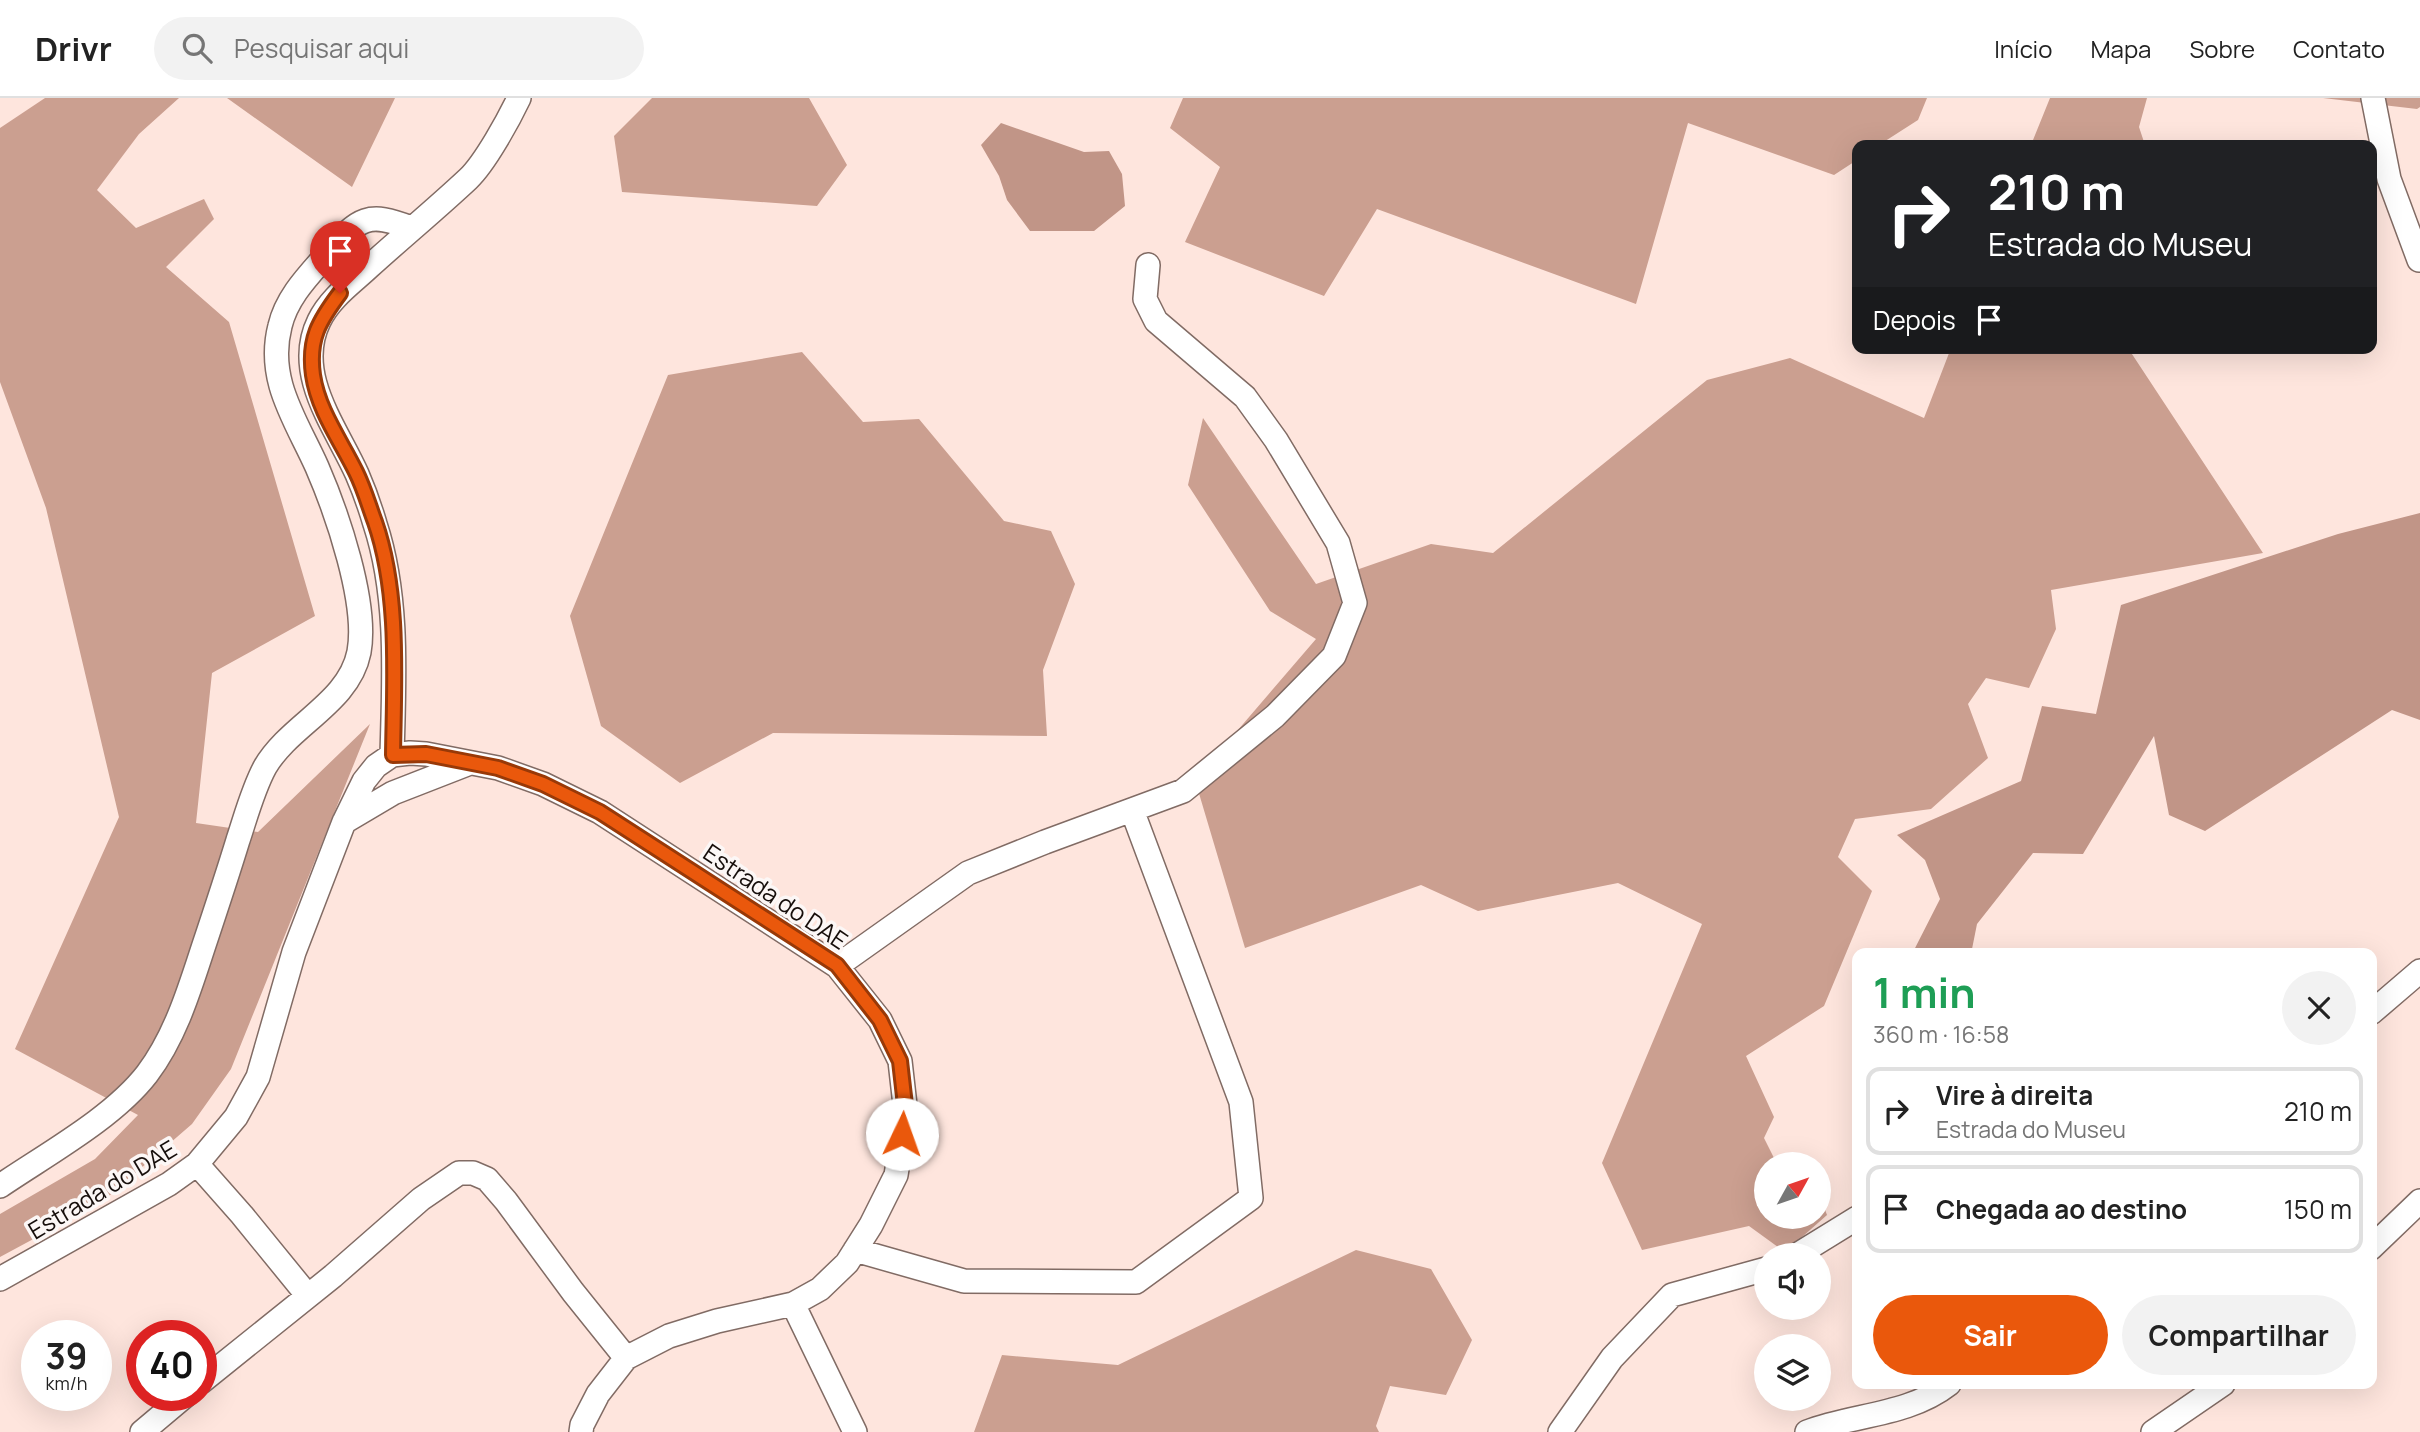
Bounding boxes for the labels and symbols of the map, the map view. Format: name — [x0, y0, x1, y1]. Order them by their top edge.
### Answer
pin — [310, 221, 370, 293]
street label: Estrada do DAE — [697, 835, 855, 957]
position arrow — [865, 1097, 939, 1171]
street label: Estrada do DAE — [22, 1132, 182, 1246]
north arrow — [1754, 1152, 1830, 1228]
speed limit sign: 40 — [126, 1320, 217, 1411]

